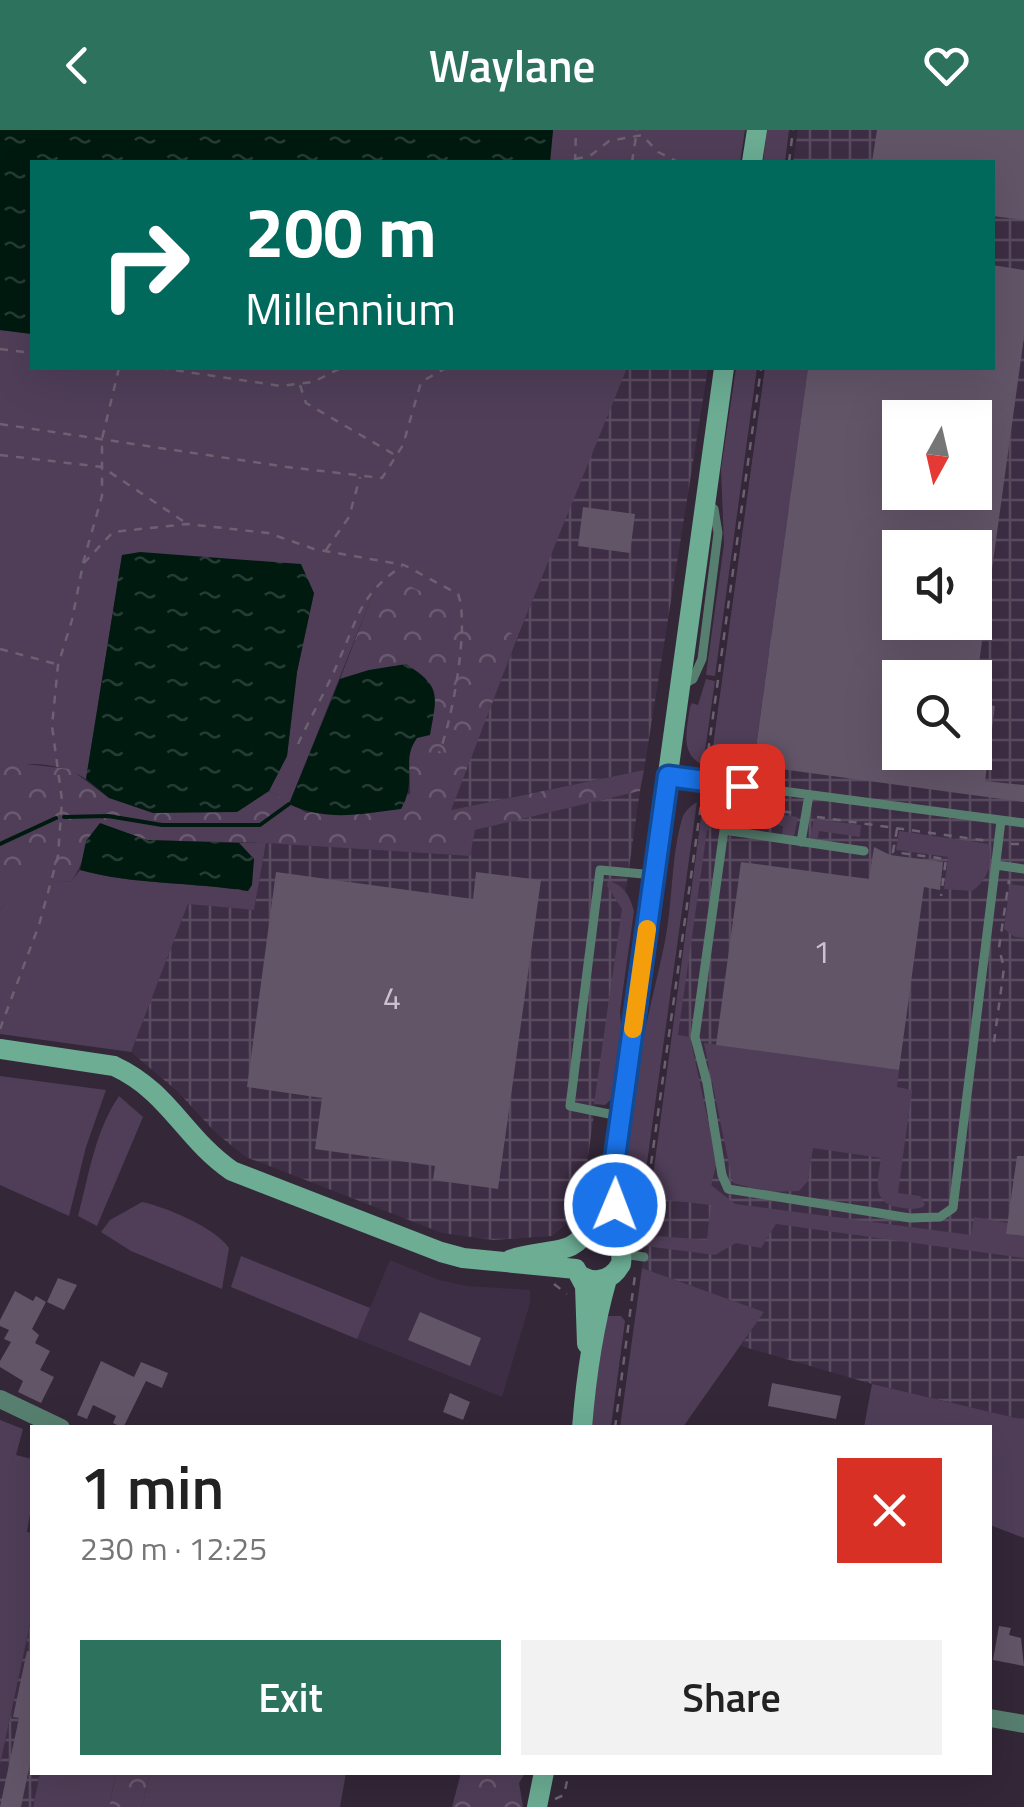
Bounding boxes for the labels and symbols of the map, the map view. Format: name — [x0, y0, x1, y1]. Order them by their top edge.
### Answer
north arrow — [882, 400, 992, 510]
pin — [700, 744, 785, 829]
house number: 1 — [813, 927, 831, 975]
house number: 4 — [383, 973, 401, 1021]
position arrow — [563, 1153, 667, 1257]

